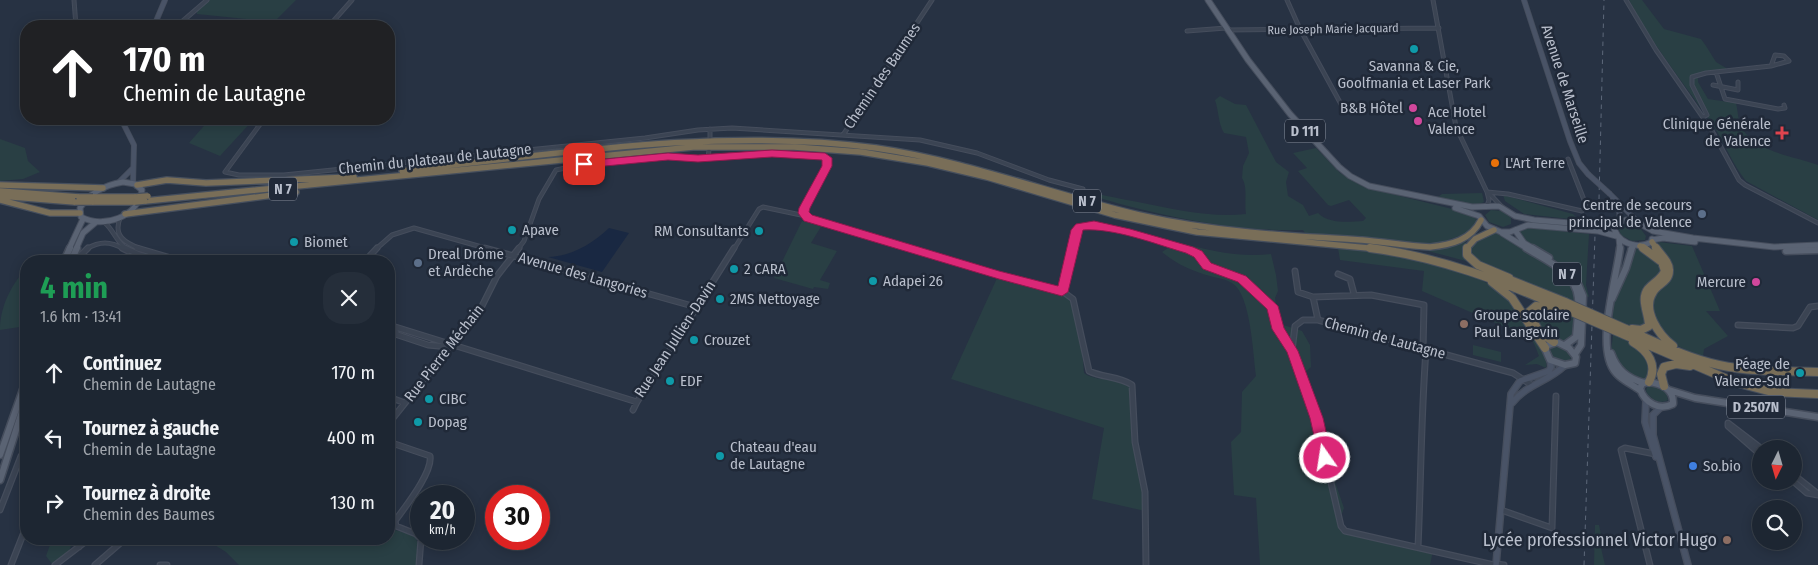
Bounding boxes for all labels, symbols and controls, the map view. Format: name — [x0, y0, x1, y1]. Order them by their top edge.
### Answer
street label: Chemin des Baumes — [840, 20, 924, 132]
street label: Rue Joseph Marie Jacquard — [1267, 21, 1399, 37]
street label: Avenue de Marseille — [1537, 23, 1593, 145]
text: 170 m — [123, 38, 206, 80]
icon: ahead — [40, 40, 105, 105]
marker: Savanna & Cie, Goolfmania et Laser Park — [1408, 43, 1420, 55]
place label: Savanna & Cie, Goolfmania et Laser Park — [1337, 57, 1491, 92]
text: Chemin de Lautagne — [123, 80, 306, 107]
place label: B&B Hôtel — [1340, 99, 1403, 117]
marker: B&B Hôtel — [1407, 102, 1419, 114]
place label: Ace Hotel Valence — [1428, 103, 1486, 138]
marker: Ace Hotel Valence — [1412, 115, 1424, 127]
place label: Clinique Générale de Valence — [1663, 115, 1771, 150]
road number: D 111 — [1285, 120, 1325, 142]
marker: Clinique Générale de Valence — [1775, 126, 1789, 140]
street label: Chemin du plateau de Lautagne — [338, 140, 532, 178]
pin — [563, 143, 605, 185]
icon: arrive — [570, 150, 598, 178]
place label: L'Art Terre — [1505, 154, 1565, 172]
marker: L'Art Terre — [1489, 157, 1501, 169]
road number: N 7 — [269, 178, 297, 200]
road number: N 7 — [1073, 190, 1101, 212]
place label: Centre de secours principal de Valence — [1568, 196, 1692, 231]
marker: Centre de secours principal de Valence — [1696, 208, 1708, 220]
place label: Apave — [522, 221, 559, 239]
place label: RM Consultants — [654, 222, 749, 240]
marker: Apave — [506, 224, 518, 236]
marker: RM Consultants — [753, 225, 765, 237]
place label: Biomet — [304, 233, 348, 251]
marker: Biomet — [288, 236, 300, 248]
place label: Dreal Drôme et Ardèche — [428, 245, 504, 280]
street label: Avenue des Langories — [516, 248, 650, 302]
marker: Dreal Drôme et Ardèche — [412, 257, 424, 269]
place label: 2 CARA — [744, 260, 786, 278]
road number: N 7 — [1553, 262, 1581, 286]
marker: 2 CARA — [728, 263, 740, 275]
text: 4 min — [40, 270, 108, 306]
button: close — [323, 272, 375, 324]
place label: Adapei 26 — [883, 272, 943, 290]
place label: Mercure — [1697, 273, 1746, 291]
marker: Adapei 26 — [867, 275, 879, 287]
marker: Mercure — [1750, 276, 1762, 288]
street label: Rue Jean Jullien-Davin — [631, 277, 719, 401]
place label: 2MS Nettoyage — [730, 290, 820, 308]
marker: 2MS Nettoyage — [714, 293, 726, 305]
street label: Rue Pierre Méchain — [400, 301, 488, 405]
place label: Groupe scolaire Paul Langevin — [1474, 306, 1570, 341]
text: 1.6 km · 13:41 — [40, 307, 122, 326]
street label: Chemin de Lautagne — [1322, 313, 1448, 363]
marker: Groupe scolaire Paul Langevin — [1458, 318, 1470, 330]
place label: Crouzet — [704, 331, 750, 349]
marker: Crouzet — [688, 334, 700, 346]
text: Continuez — [83, 352, 162, 375]
place label: Péage de Valence-Sud — [1715, 355, 1790, 390]
icon: ahead — [40, 359, 68, 387]
text: 170 m — [331, 361, 375, 384]
marker: Péage de Valence-Sud — [1794, 367, 1806, 379]
place label: EDF — [680, 372, 703, 390]
text: Chemin de Lautagne — [83, 375, 216, 394]
marker: EDF — [664, 375, 676, 387]
place label: CIBC — [439, 390, 467, 408]
marker: CIBC — [423, 393, 435, 405]
road number: D 2507N — [1727, 396, 1785, 418]
place label: Dopag — [428, 413, 467, 431]
marker: Dopag — [412, 416, 424, 428]
text: Tournez à gauche — [83, 417, 219, 440]
icon: left — [40, 424, 68, 452]
text: 400 m — [327, 426, 375, 449]
position arrow — [1298, 431, 1350, 483]
place label: Chateau d'eau de Lautagne — [730, 438, 817, 473]
text: Chemin de Lautagne — [83, 440, 216, 459]
north arrow — [1752, 440, 1802, 490]
map controls — [1752, 440, 1802, 550]
marker: Chateau d'eau de Lautagne — [714, 450, 726, 462]
place label: So.bio — [1703, 457, 1741, 475]
marker: So.bio — [1687, 460, 1699, 472]
text: Tournez à droite — [83, 482, 211, 505]
speed limit sign: 30 — [485, 485, 550, 550]
icon: right — [40, 489, 68, 517]
text: 130 m — [330, 491, 375, 514]
text: 20 — [430, 496, 455, 526]
button: search — [1752, 500, 1802, 550]
text: Chemin des Baumes — [83, 505, 215, 524]
text: km/h — [429, 523, 456, 537]
place label: Lycée professionnel Victor Hugo — [1483, 529, 1717, 551]
marker: Lycée professionnel Victor Hugo — [1721, 534, 1733, 546]

